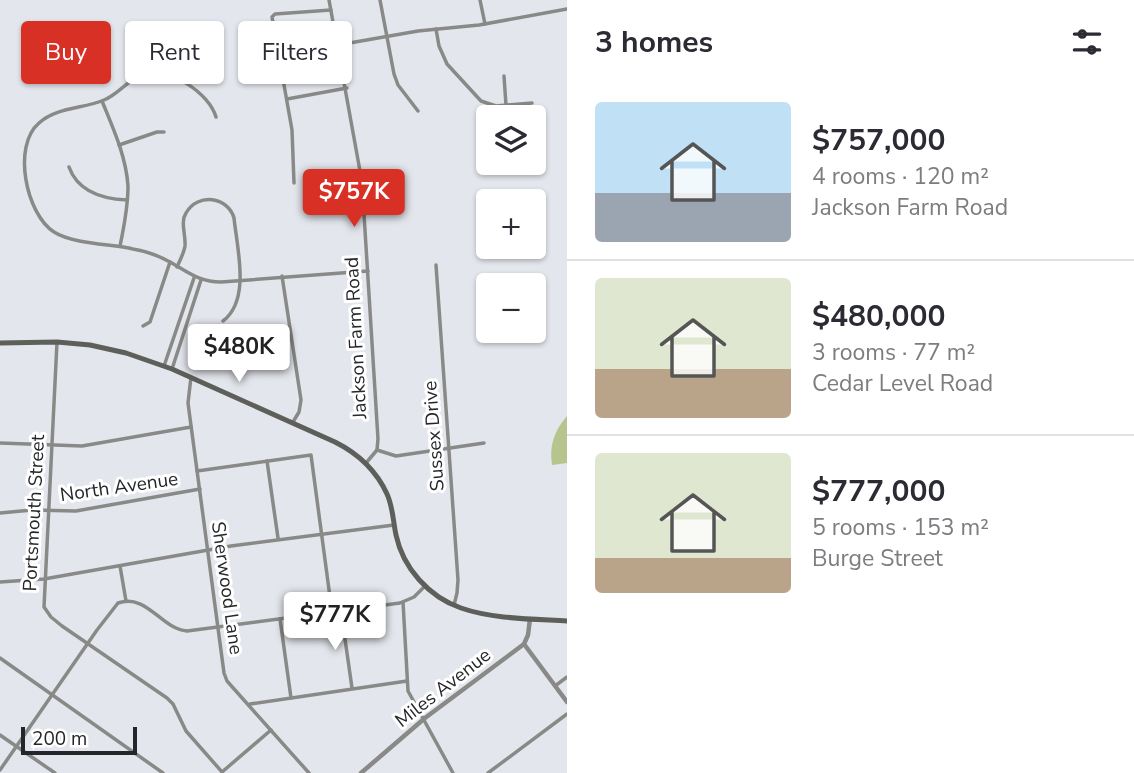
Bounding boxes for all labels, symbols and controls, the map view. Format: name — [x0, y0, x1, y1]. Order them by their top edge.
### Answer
chip: Buy — [21, 21, 111, 84]
chip: Rent — [125, 21, 224, 84]
chip: Filters — [238, 21, 352, 84]
text: 3 homes — [595, 22, 713, 63]
icon: filters — [1068, 23, 1106, 61]
map controls — [476, 105, 546, 343]
button: layers — [476, 105, 546, 175]
text: $757,000 — [812, 120, 945, 161]
icon: home — [651, 130, 735, 214]
text: 4 rooms · 120 m² — [812, 161, 989, 192]
pin: $757K — [305, 170, 403, 229]
text: $757K — [319, 176, 389, 207]
button: + — [476, 189, 546, 259]
text: Jackson Farm Road — [812, 192, 1008, 223]
street label: Jackson Farm Road — [339, 256, 373, 421]
button: − — [476, 273, 546, 343]
text: $480,000 — [812, 296, 945, 337]
icon: home — [651, 306, 735, 390]
pin: $480K — [190, 324, 288, 384]
text: $480K — [204, 331, 274, 362]
text: 3 rooms · 77 m² — [812, 337, 975, 368]
text: Cedar Level Road — [812, 368, 993, 399]
street label: Sussex Drive — [417, 380, 451, 492]
street label: Portsmouth Street — [17, 434, 51, 592]
street label: North Avenue — [58, 466, 180, 508]
text: $777,000 — [812, 471, 945, 512]
icon: home — [651, 481, 735, 565]
text: 5 rooms · 153 m² — [812, 512, 989, 543]
street label: Sherwood Lane — [205, 520, 249, 656]
text: Burge Street — [812, 543, 943, 574]
pin: $777K — [286, 592, 384, 652]
text: $777K — [300, 599, 370, 630]
street label: Miles Avenue — [390, 642, 496, 734]
scale bar — [21, 724, 136, 756]
text: 200 m — [32, 726, 87, 752]

